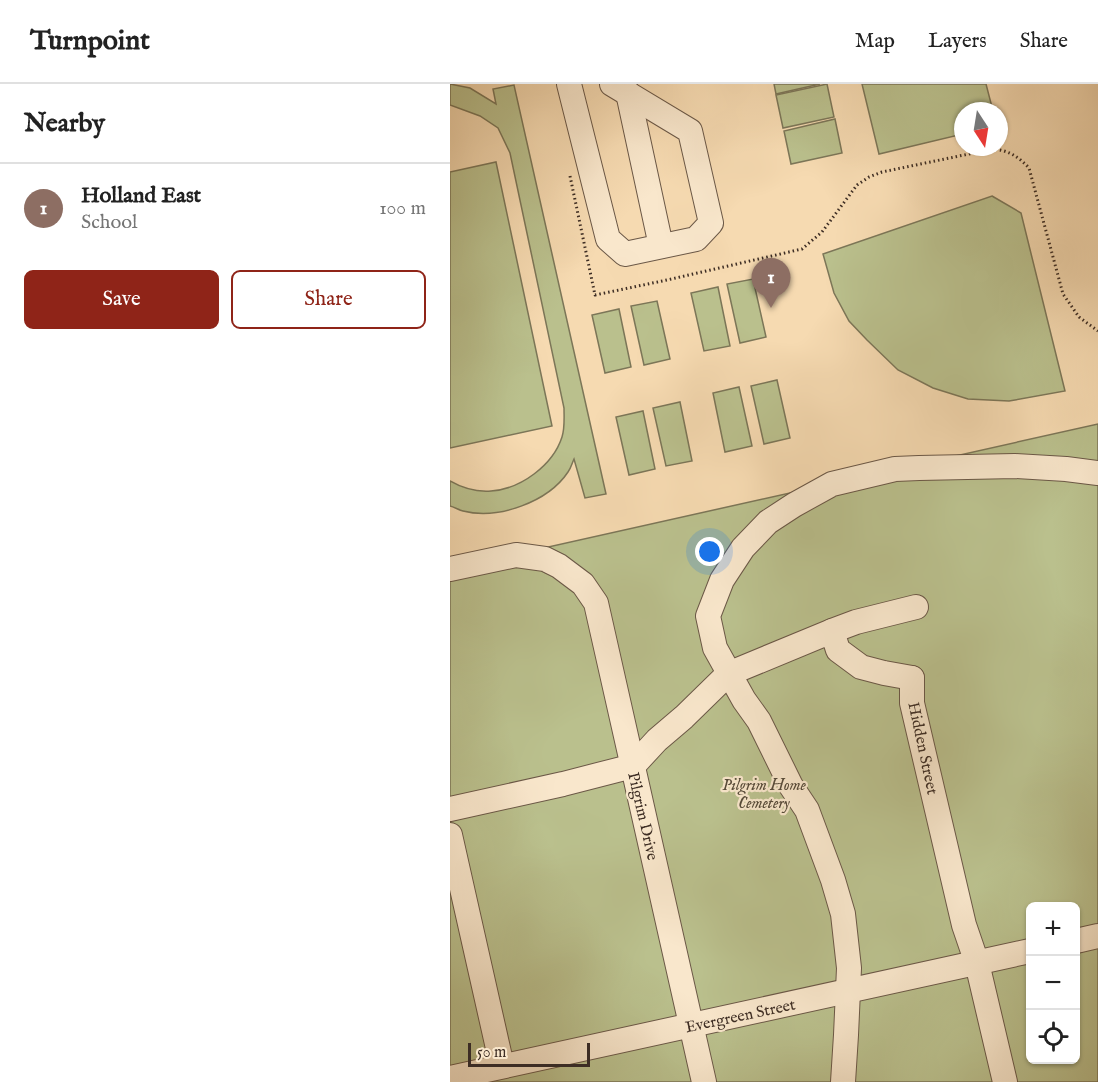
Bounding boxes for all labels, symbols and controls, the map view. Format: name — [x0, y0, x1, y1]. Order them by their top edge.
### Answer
text: Turnpoint — [30, 24, 150, 59]
text: Map — [855, 28, 895, 55]
text: Layers — [928, 28, 987, 55]
text: Share — [1020, 28, 1068, 55]
north arrow — [954, 102, 1008, 156]
text: Nearby — [24, 107, 105, 140]
text: Holland East — [81, 182, 201, 210]
text: 1 — [40, 196, 47, 221]
text: 100 m — [379, 196, 426, 221]
text: School — [81, 210, 137, 235]
pin: 1 — [752, 258, 790, 308]
button: Save — [24, 270, 219, 329]
button: Share — [231, 270, 426, 329]
your location — [695, 537, 724, 566]
street label: Hidden Street — [902, 700, 942, 797]
street label: Pilgrim Drive — [622, 770, 662, 862]
park label: Pilgrim Home Cemetery — [722, 776, 806, 814]
map controls — [1026, 902, 1080, 1064]
button: + — [1026, 902, 1080, 956]
button: − — [1026, 956, 1080, 1010]
street label: Evergreen Street — [683, 995, 798, 1038]
button: locate — [1026, 1010, 1080, 1064]
scale bar — [468, 1040, 590, 1068]
text: 50 m — [477, 1043, 506, 1063]

